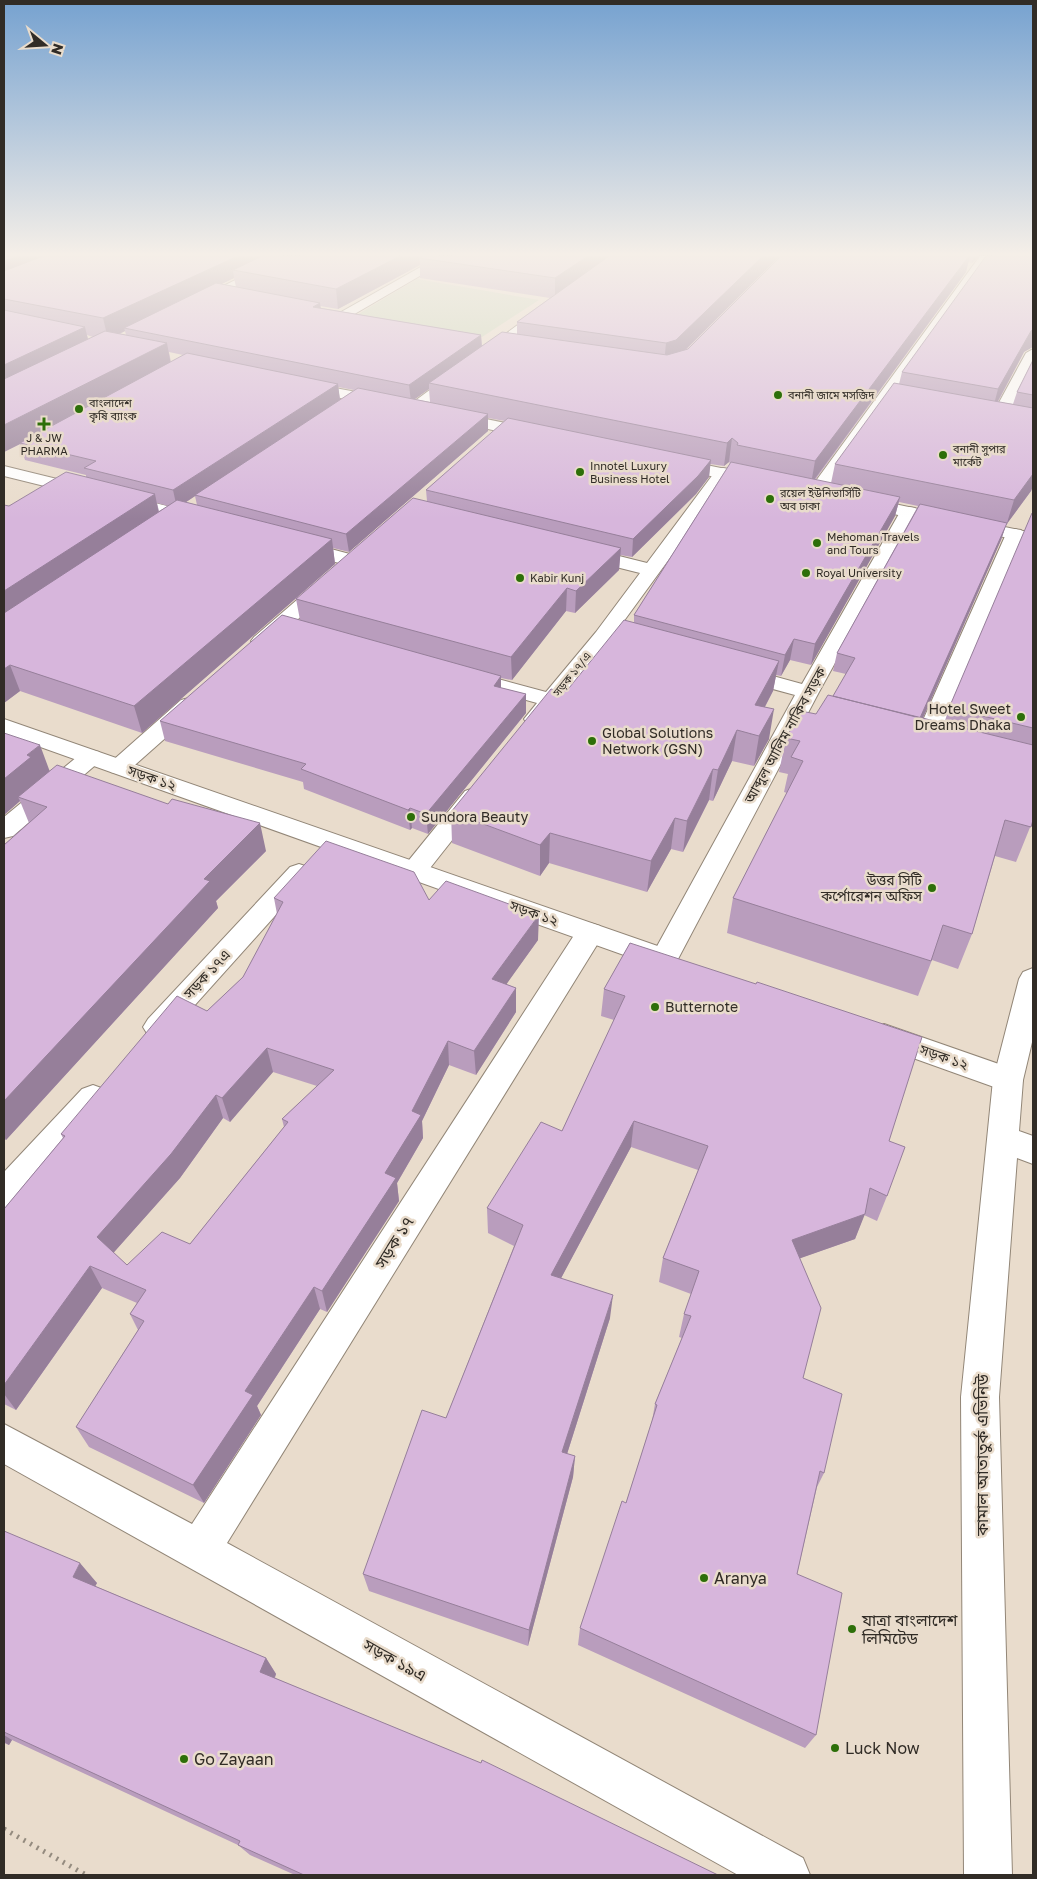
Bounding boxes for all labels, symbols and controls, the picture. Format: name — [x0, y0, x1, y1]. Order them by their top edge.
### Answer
north arrow — [20, 20, 70, 70]
text: N — [48, 41, 68, 57]
place label: বনানী জামে মসজিদ — [787, 388, 875, 401]
marker: বনানী জামে মসজিদ — [772, 389, 784, 401]
place label: বাংলাদেশ কৃষি ব্যাংক — [88, 396, 137, 424]
marker: বাংলাদেশ কৃষি ব্যাংক — [73, 403, 85, 415]
marker: J & JW PHARMA — [38, 418, 50, 430]
place label: J & JW PHARMA — [20, 431, 68, 457]
place label: বনানী সুপার মার্কেট — [952, 442, 1006, 468]
marker: বনানী সুপার মার্কেট — [937, 449, 949, 461]
place label: Innotel Luxury Business Hotel — [590, 459, 670, 485]
marker: Innotel Luxury Business Hotel — [574, 466, 586, 478]
place label: রয়েল ইউনিভার্সিটি অব ঢাকা — [779, 486, 862, 512]
marker: রয়েল ইউনিভার্সিটি অব ঢাকা — [764, 493, 776, 505]
place label: Mehoman Travels and Tours — [827, 530, 920, 556]
marker: Mehoman Travels and Tours — [811, 537, 823, 549]
place label: Royal University — [816, 566, 902, 579]
marker: Royal University — [800, 567, 812, 579]
place label: Kabir Kunj — [530, 571, 584, 584]
marker: Kabir Kunj — [514, 572, 526, 584]
street label: সড়ক ১৭/এ — [549, 649, 593, 699]
street label: আব্দুল আলিম নাকিব সড়ক — [740, 663, 829, 807]
place label: Hotel Sweet Dreams Dhaka — [915, 700, 1011, 733]
marker: Hotel Sweet Dreams Dhaka — [1015, 711, 1027, 723]
place label: Global Solutions Network (GSN) — [602, 724, 713, 757]
marker: Global Solutions Network (GSN) — [586, 735, 598, 747]
street label: সড়ক ১২ — [125, 761, 179, 794]
place label: Sundora Beauty — [421, 808, 529, 825]
marker: Sundora Beauty — [405, 811, 417, 823]
place label: উত্তর সিটি কর্পোরেশন অফিস — [820, 871, 922, 904]
marker: উত্তর সিটি কর্পোরেশন অফিস — [926, 882, 938, 894]
street label: সড়ক ১২ — [507, 896, 561, 929]
street label: সড়ক ১৭এ — [179, 946, 233, 1002]
place label: Butternote — [665, 998, 738, 1015]
marker: Butternote — [649, 1001, 661, 1013]
street label: সড়ক ১২ — [917, 1040, 971, 1073]
street label: সড়ক ১৭ — [370, 1212, 418, 1272]
street label: কামাল আতাতুর্ক এভিনিউ — [972, 1374, 992, 1537]
place label: Aranya — [714, 1568, 767, 1588]
marker: Aranya — [698, 1572, 710, 1584]
place label: যাত্রা বাংলাদেশ লিমিটেড — [861, 1610, 958, 1648]
marker: যাত্রা বাংলাদেশ লিমিটেড — [846, 1623, 858, 1635]
street label: সড়ক ১৯এ — [359, 1634, 430, 1685]
place label: Luck Now — [845, 1738, 920, 1758]
marker: Luck Now — [829, 1742, 841, 1754]
place label: Go Zayaan — [194, 1749, 274, 1769]
marker: Go Zayaan — [178, 1753, 190, 1765]

